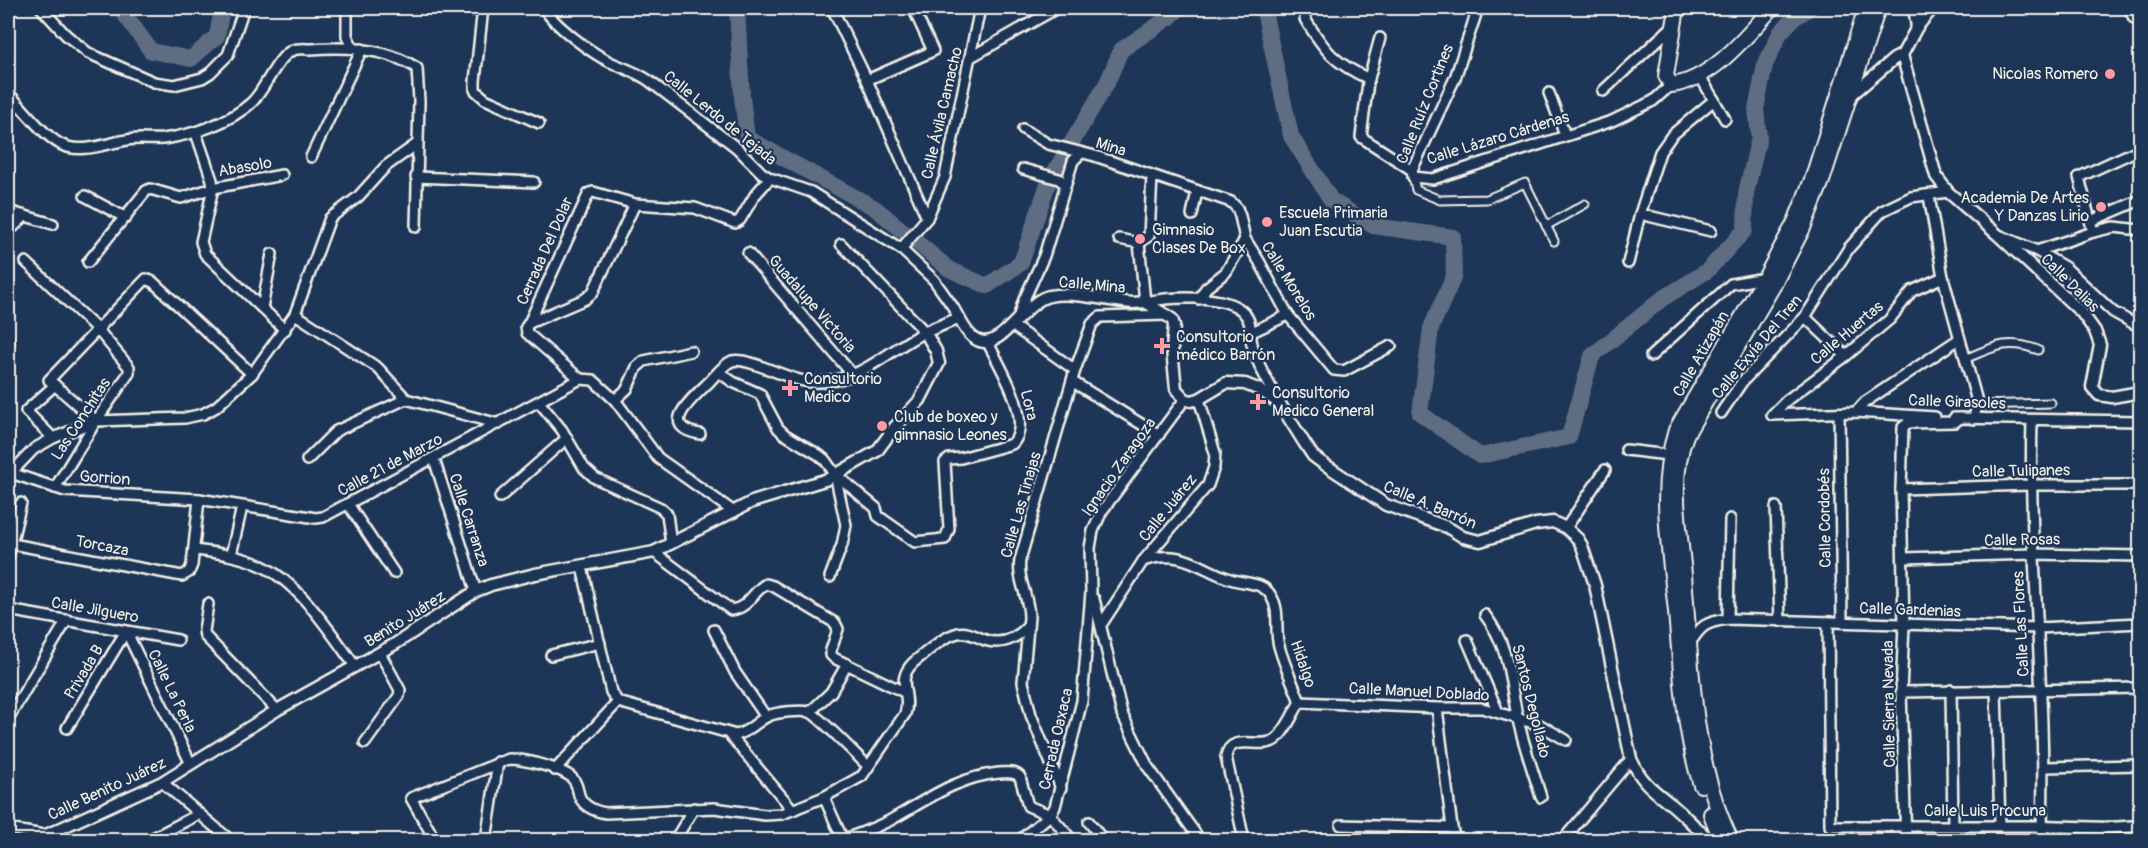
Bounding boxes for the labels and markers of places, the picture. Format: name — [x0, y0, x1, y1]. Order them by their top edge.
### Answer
place label: Nicolas Romero — [1992, 64, 2098, 84]
marker: Nicolas Romero — [2103, 67, 2117, 81]
place label: Academia De Artes Y Danzas Lirio — [1960, 188, 2089, 226]
marker: Academia De Artes Y Danzas Lirio — [2094, 200, 2108, 214]
place label: Escuela Primaria Juan Escutia — [1279, 203, 1388, 241]
marker: Escuela Primaria Juan Escutia — [1260, 215, 1274, 229]
place label: Gimnasio Clases De Box — [1152, 220, 1246, 258]
marker: Gimnasio Clases De Box — [1133, 232, 1147, 246]
place label: Consultorio médico Barrón — [1176, 327, 1275, 365]
marker: Consultorio médico Barrón — [1153, 337, 1171, 355]
place label: Consultorio Medico — [804, 369, 882, 407]
marker: Consultorio Medico — [781, 379, 799, 397]
place label: Consultorio Medico General — [1272, 383, 1374, 421]
marker: Consultorio Medico General — [1249, 393, 1267, 411]
place label: Club de boxeo y gimnasio Leones — [894, 407, 1007, 445]
marker: Club de boxeo y gimnasio Leones — [875, 419, 889, 433]

